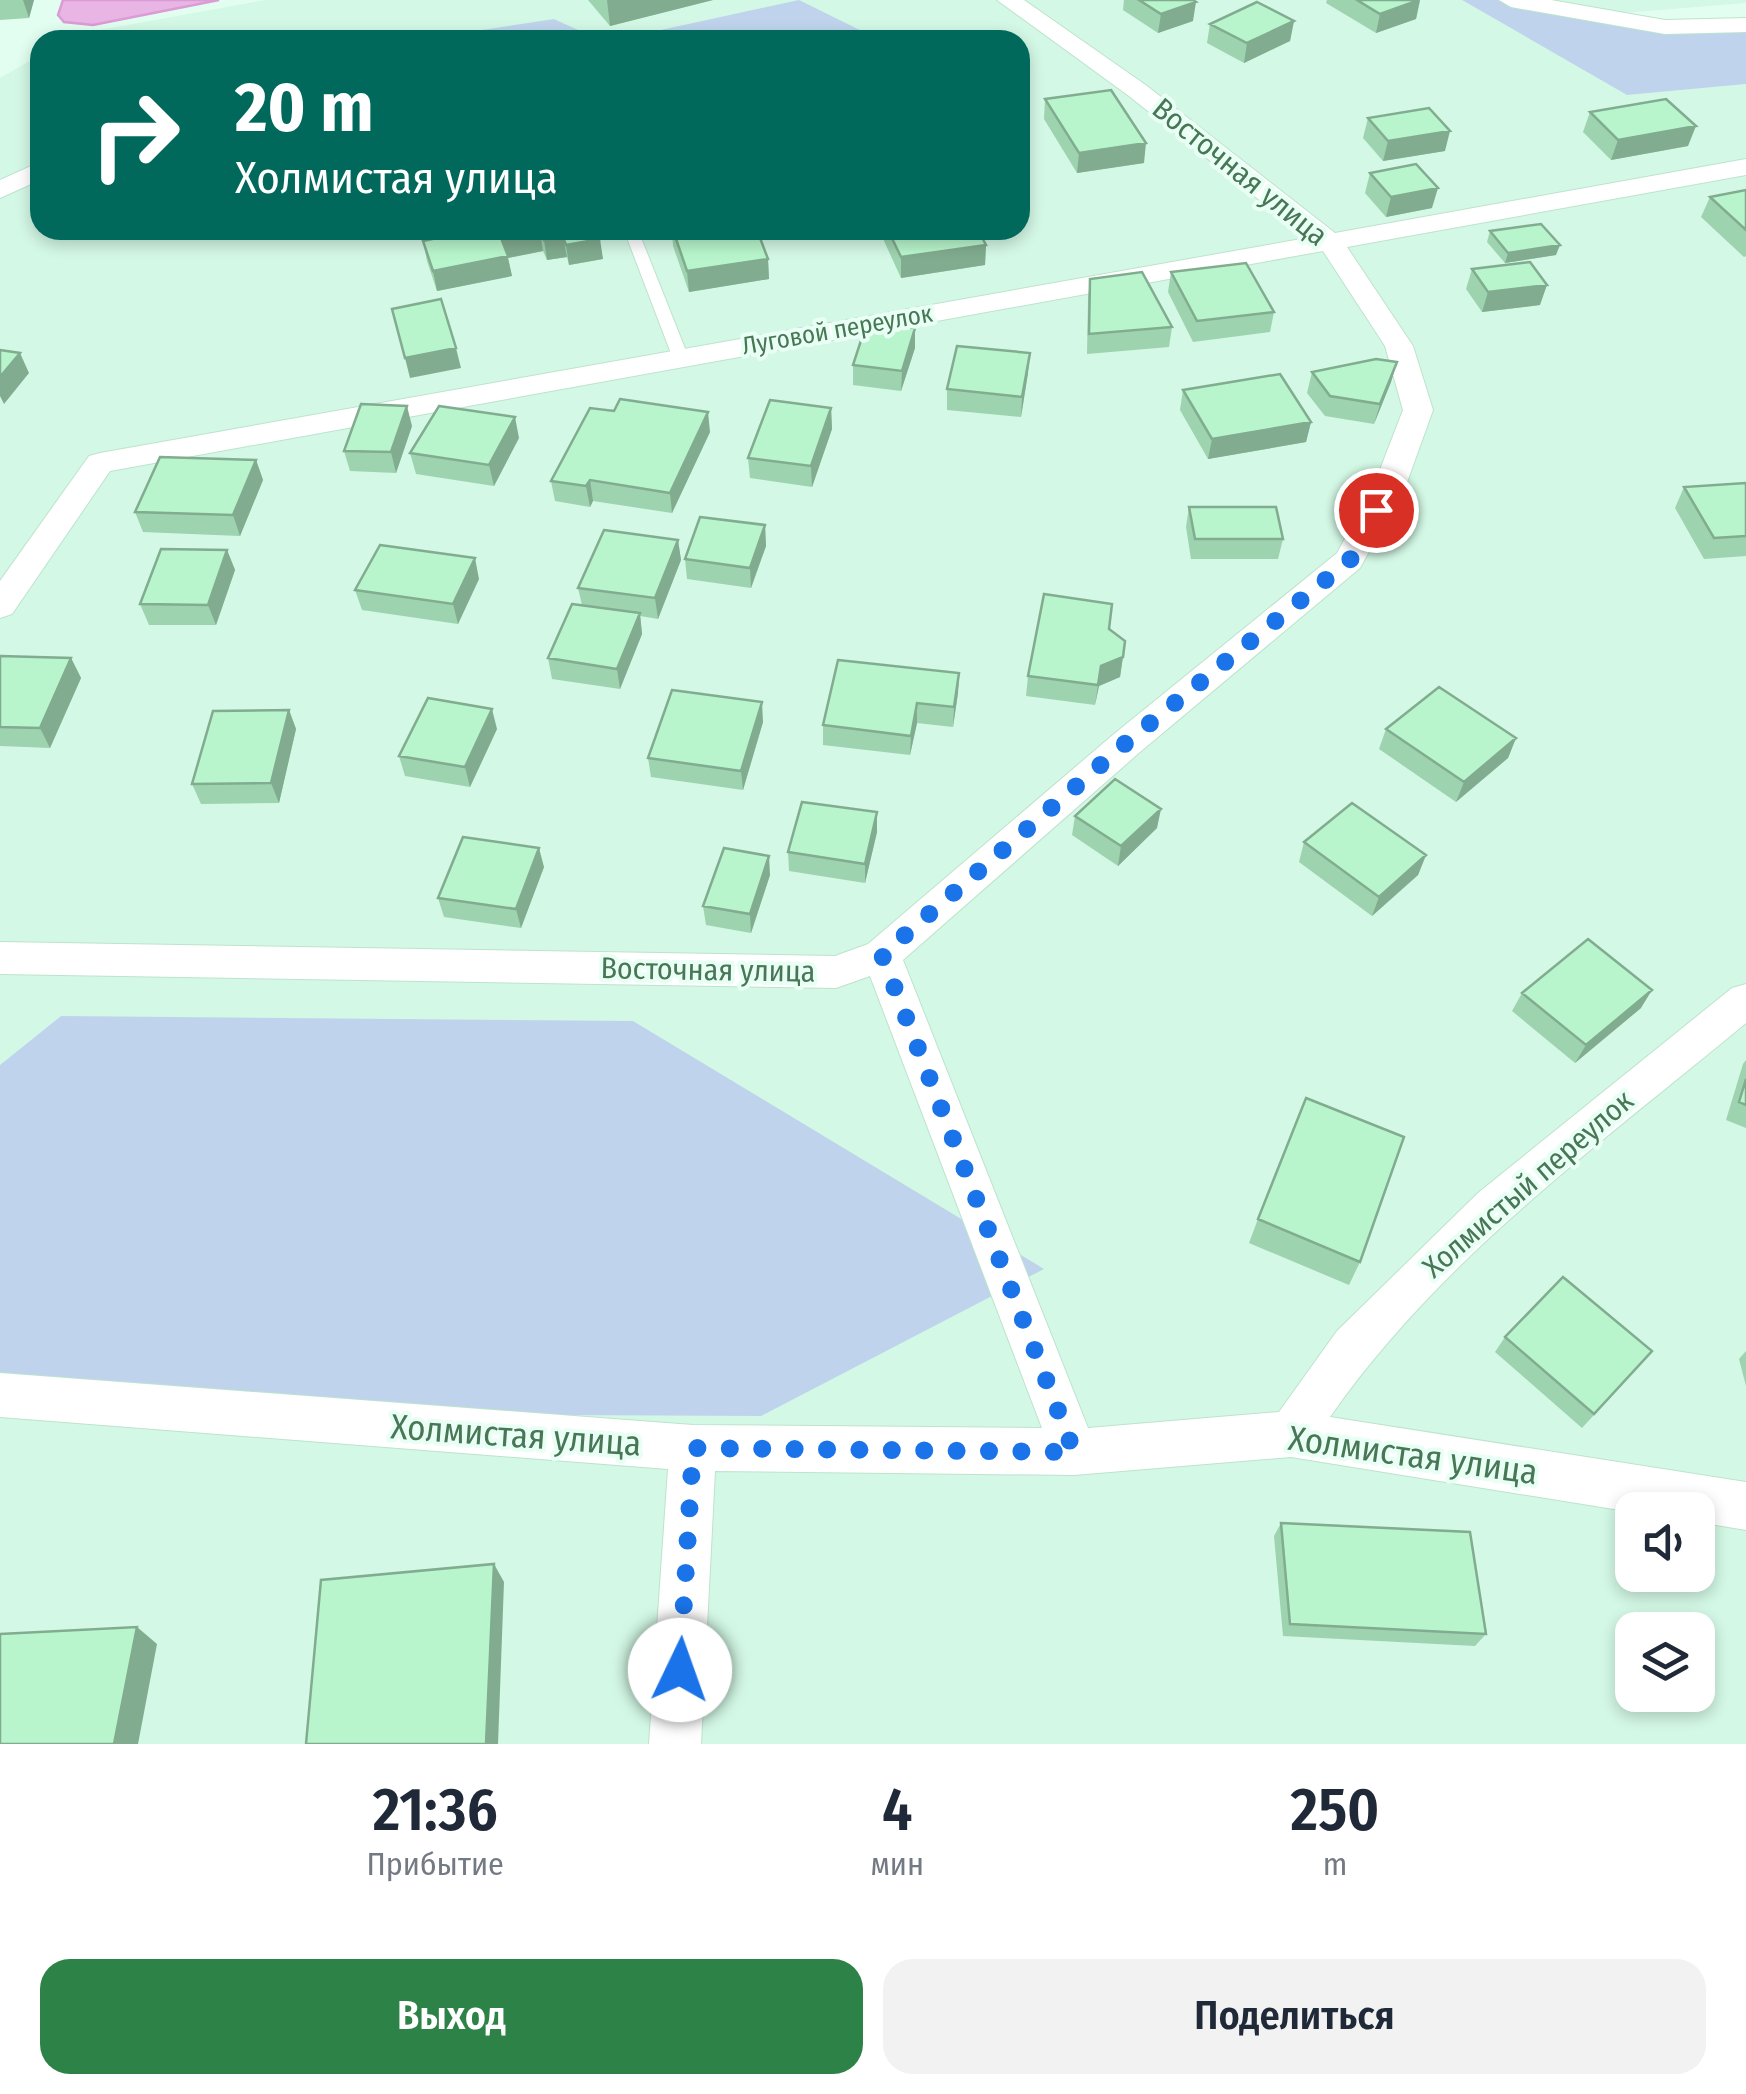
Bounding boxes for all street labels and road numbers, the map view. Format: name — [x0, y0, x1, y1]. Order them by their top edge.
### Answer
street label: Восточная улица — [1145, 90, 1335, 254]
street label: Луговой переулок — [740, 298, 935, 361]
street label: Восточная улица — [600, 950, 816, 990]
street label: Холмистый переулок — [1415, 1083, 1641, 1285]
street label: Холмистая улица — [389, 1405, 643, 1465]
street label: Холмистая улица — [1286, 1417, 1540, 1493]

